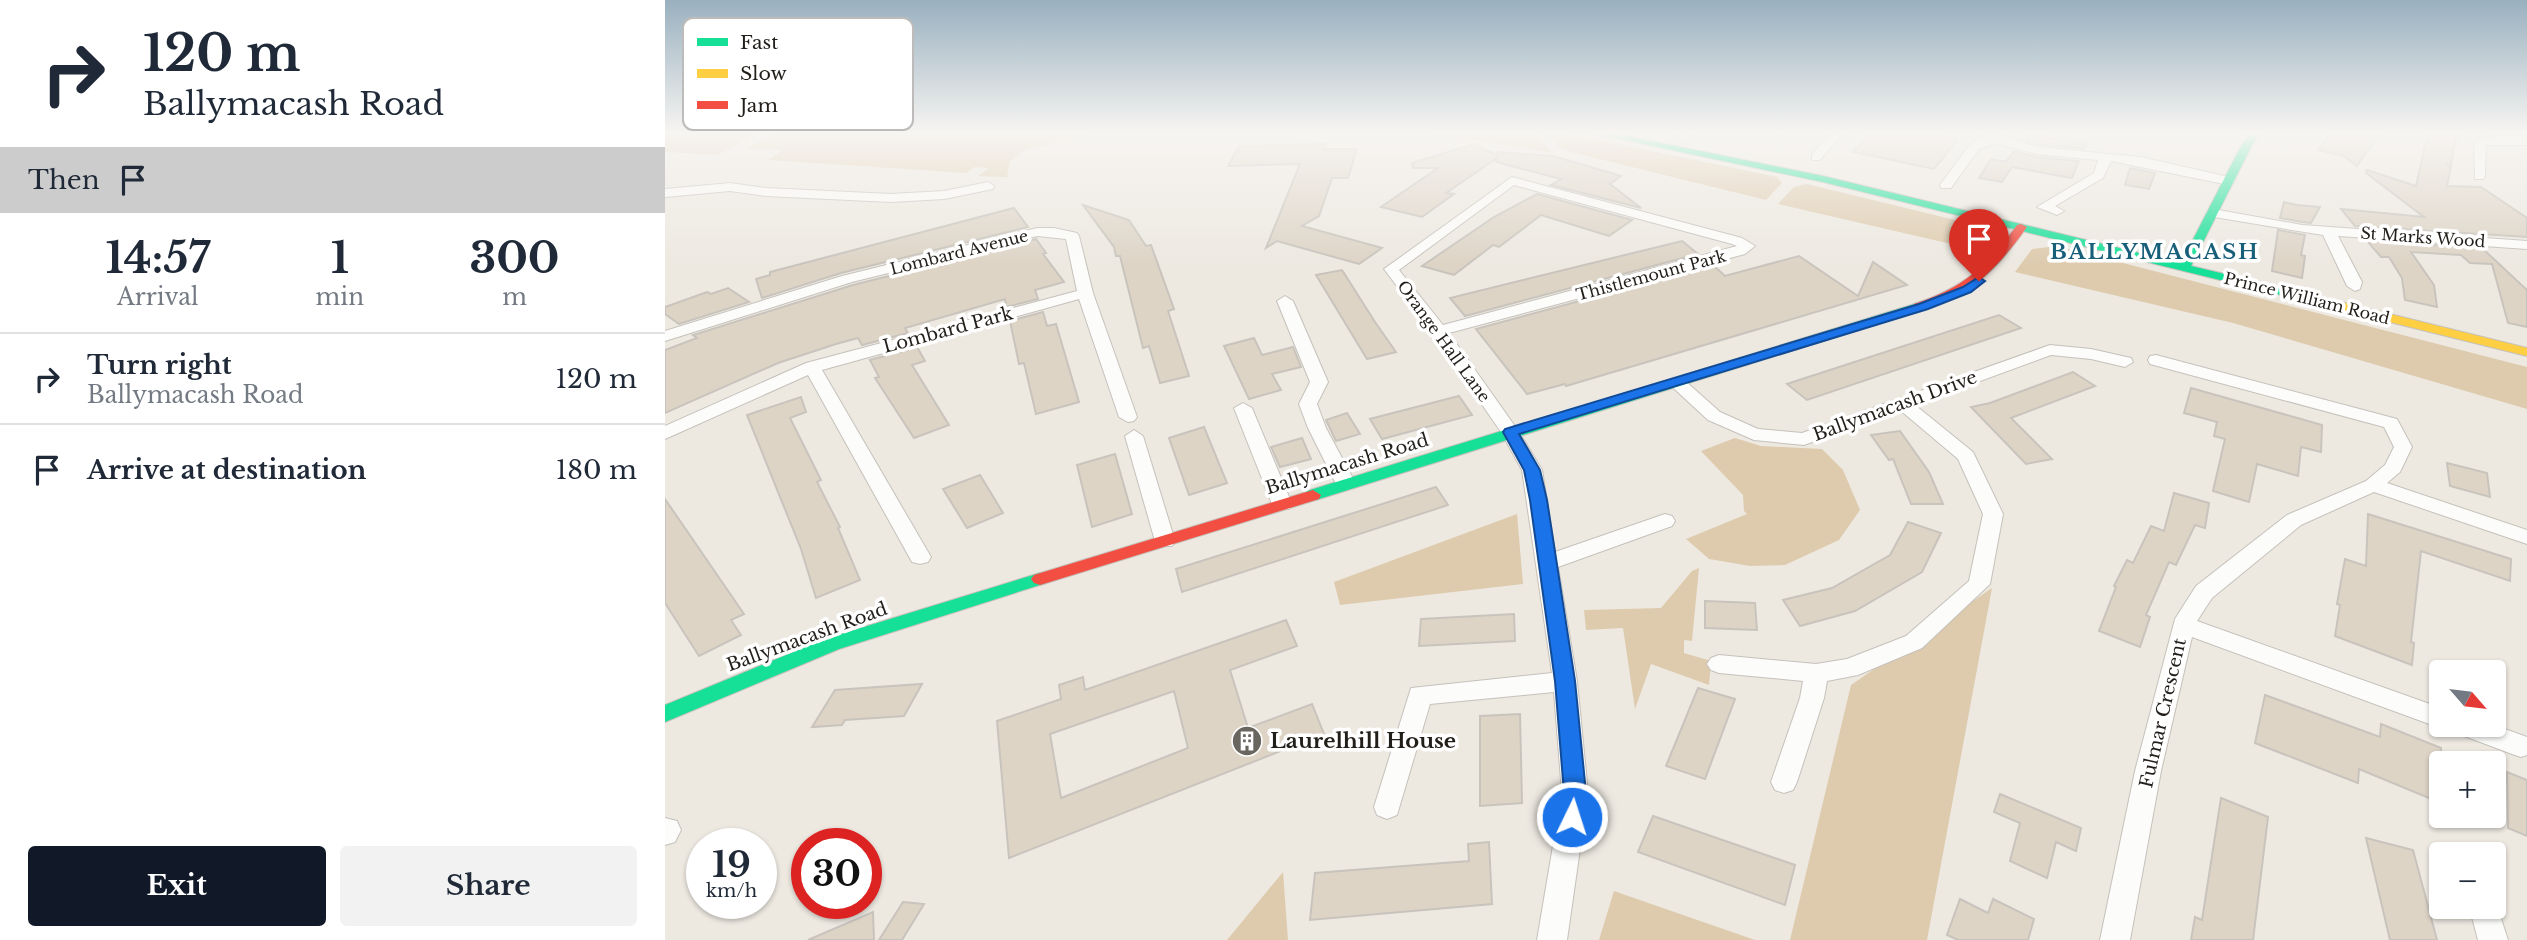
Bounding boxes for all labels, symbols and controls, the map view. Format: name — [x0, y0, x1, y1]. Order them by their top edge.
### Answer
legend — [683, 18, 913, 130]
text: 120 m — [143, 23, 301, 84]
icon: right — [28, 28, 119, 119]
text: Fast — [740, 31, 779, 54]
text: Slow — [740, 62, 787, 85]
text: Ballymacash Road — [143, 84, 444, 124]
text: Jam — [737, 94, 778, 117]
icon: arrive — [114, 161, 152, 199]
text: Then — [28, 164, 100, 196]
pin — [1949, 209, 2009, 281]
icon: arrive — [1960, 220, 1998, 258]
street label: St Marks Wood — [2360, 223, 2486, 251]
street label: Lombard Avenue — [888, 225, 1030, 279]
text: 14:57 — [105, 232, 210, 284]
text: 1 — [331, 232, 349, 284]
text: 300 — [469, 232, 560, 284]
district label: BALLYMACASH — [2050, 239, 2260, 265]
street label: Thistlemount Park — [1574, 245, 1728, 305]
street label: Prince William Road — [2222, 268, 2392, 328]
street label: Orange Hall Lane — [1393, 276, 1495, 406]
text: Arrival — [117, 283, 199, 311]
text: min — [316, 283, 364, 311]
text: m — [502, 283, 527, 311]
street label: Lombard Park — [881, 302, 1015, 358]
text: Turn right — [87, 349, 232, 381]
icon: right — [28, 360, 66, 398]
text: 120 m — [555, 363, 637, 395]
street label: Ballymacash Drive — [1810, 366, 1980, 446]
text: Ballymacash Road — [87, 381, 303, 409]
street label: Ballymacash Road — [1263, 429, 1431, 499]
icon: arrive — [28, 451, 66, 489]
text: Arrive at destination — [87, 454, 367, 486]
text: 180 m — [556, 454, 637, 486]
street label: Ballymacash Road — [724, 598, 890, 676]
street label: Fulmar Crescent — [2135, 636, 2191, 790]
north arrow — [2429, 660, 2506, 737]
map controls — [2429, 660, 2506, 919]
building icon: Laurelhill House — [1230, 724, 1264, 758]
place label: Laurelhill House — [1270, 728, 1456, 754]
button: + — [2429, 751, 2506, 828]
position arrow — [1535, 780, 1609, 854]
speed limit sign: 30 — [791, 828, 882, 919]
button: − — [2429, 842, 2506, 919]
text: 19 — [712, 843, 751, 886]
button: Exit — [28, 846, 326, 926]
button: Share — [340, 846, 637, 926]
text: km/h — [706, 880, 757, 902]

